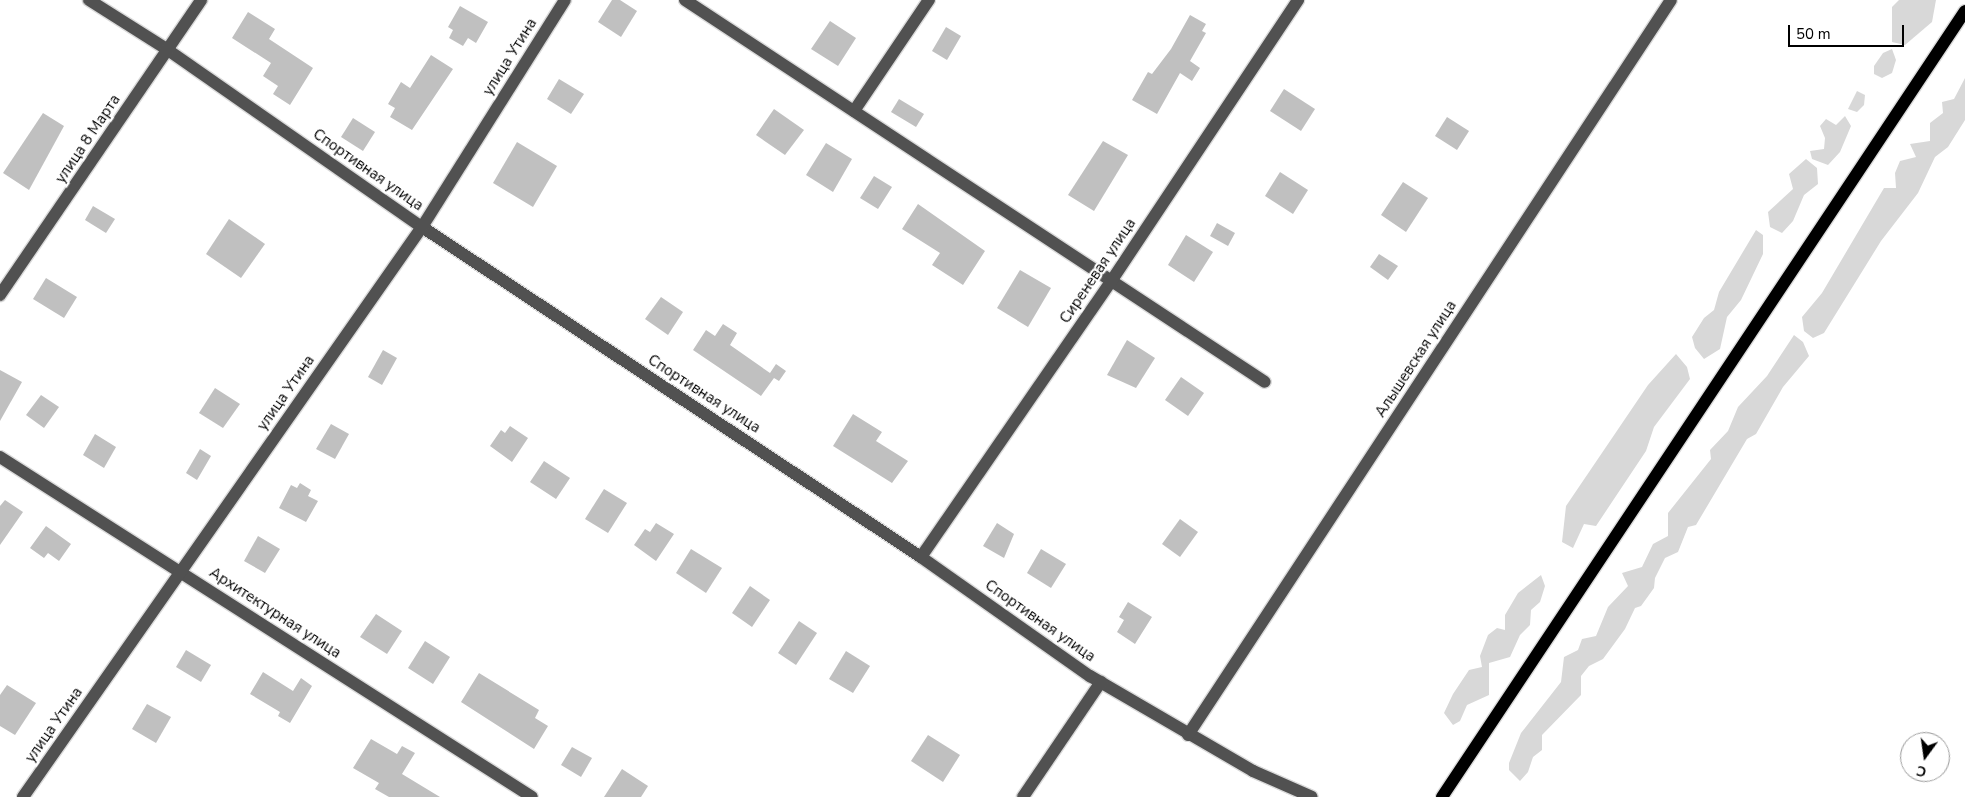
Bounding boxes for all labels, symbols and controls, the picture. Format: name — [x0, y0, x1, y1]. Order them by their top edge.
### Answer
street label: улица Утина — [479, 15, 541, 99]
scale bar — [1790, 15, 1906, 47]
text: 50 m — [1796, 24, 1831, 44]
street label: улица 8 Марта — [52, 91, 124, 187]
street label: Спортивная улица — [309, 125, 427, 215]
street label: Сиреневая улица — [1056, 215, 1140, 327]
street label: Алышевская улица — [1372, 297, 1460, 421]
street label: Спортивная улица — [644, 351, 764, 437]
street label: улица Утина — [253, 352, 319, 434]
street label: Архитектурная улица — [206, 564, 344, 662]
street label: Спортивная улица — [981, 576, 1099, 666]
street label: улица Утина — [21, 684, 87, 766]
north arrow — [1900, 732, 1950, 782]
text: С — [1915, 761, 1928, 781]

